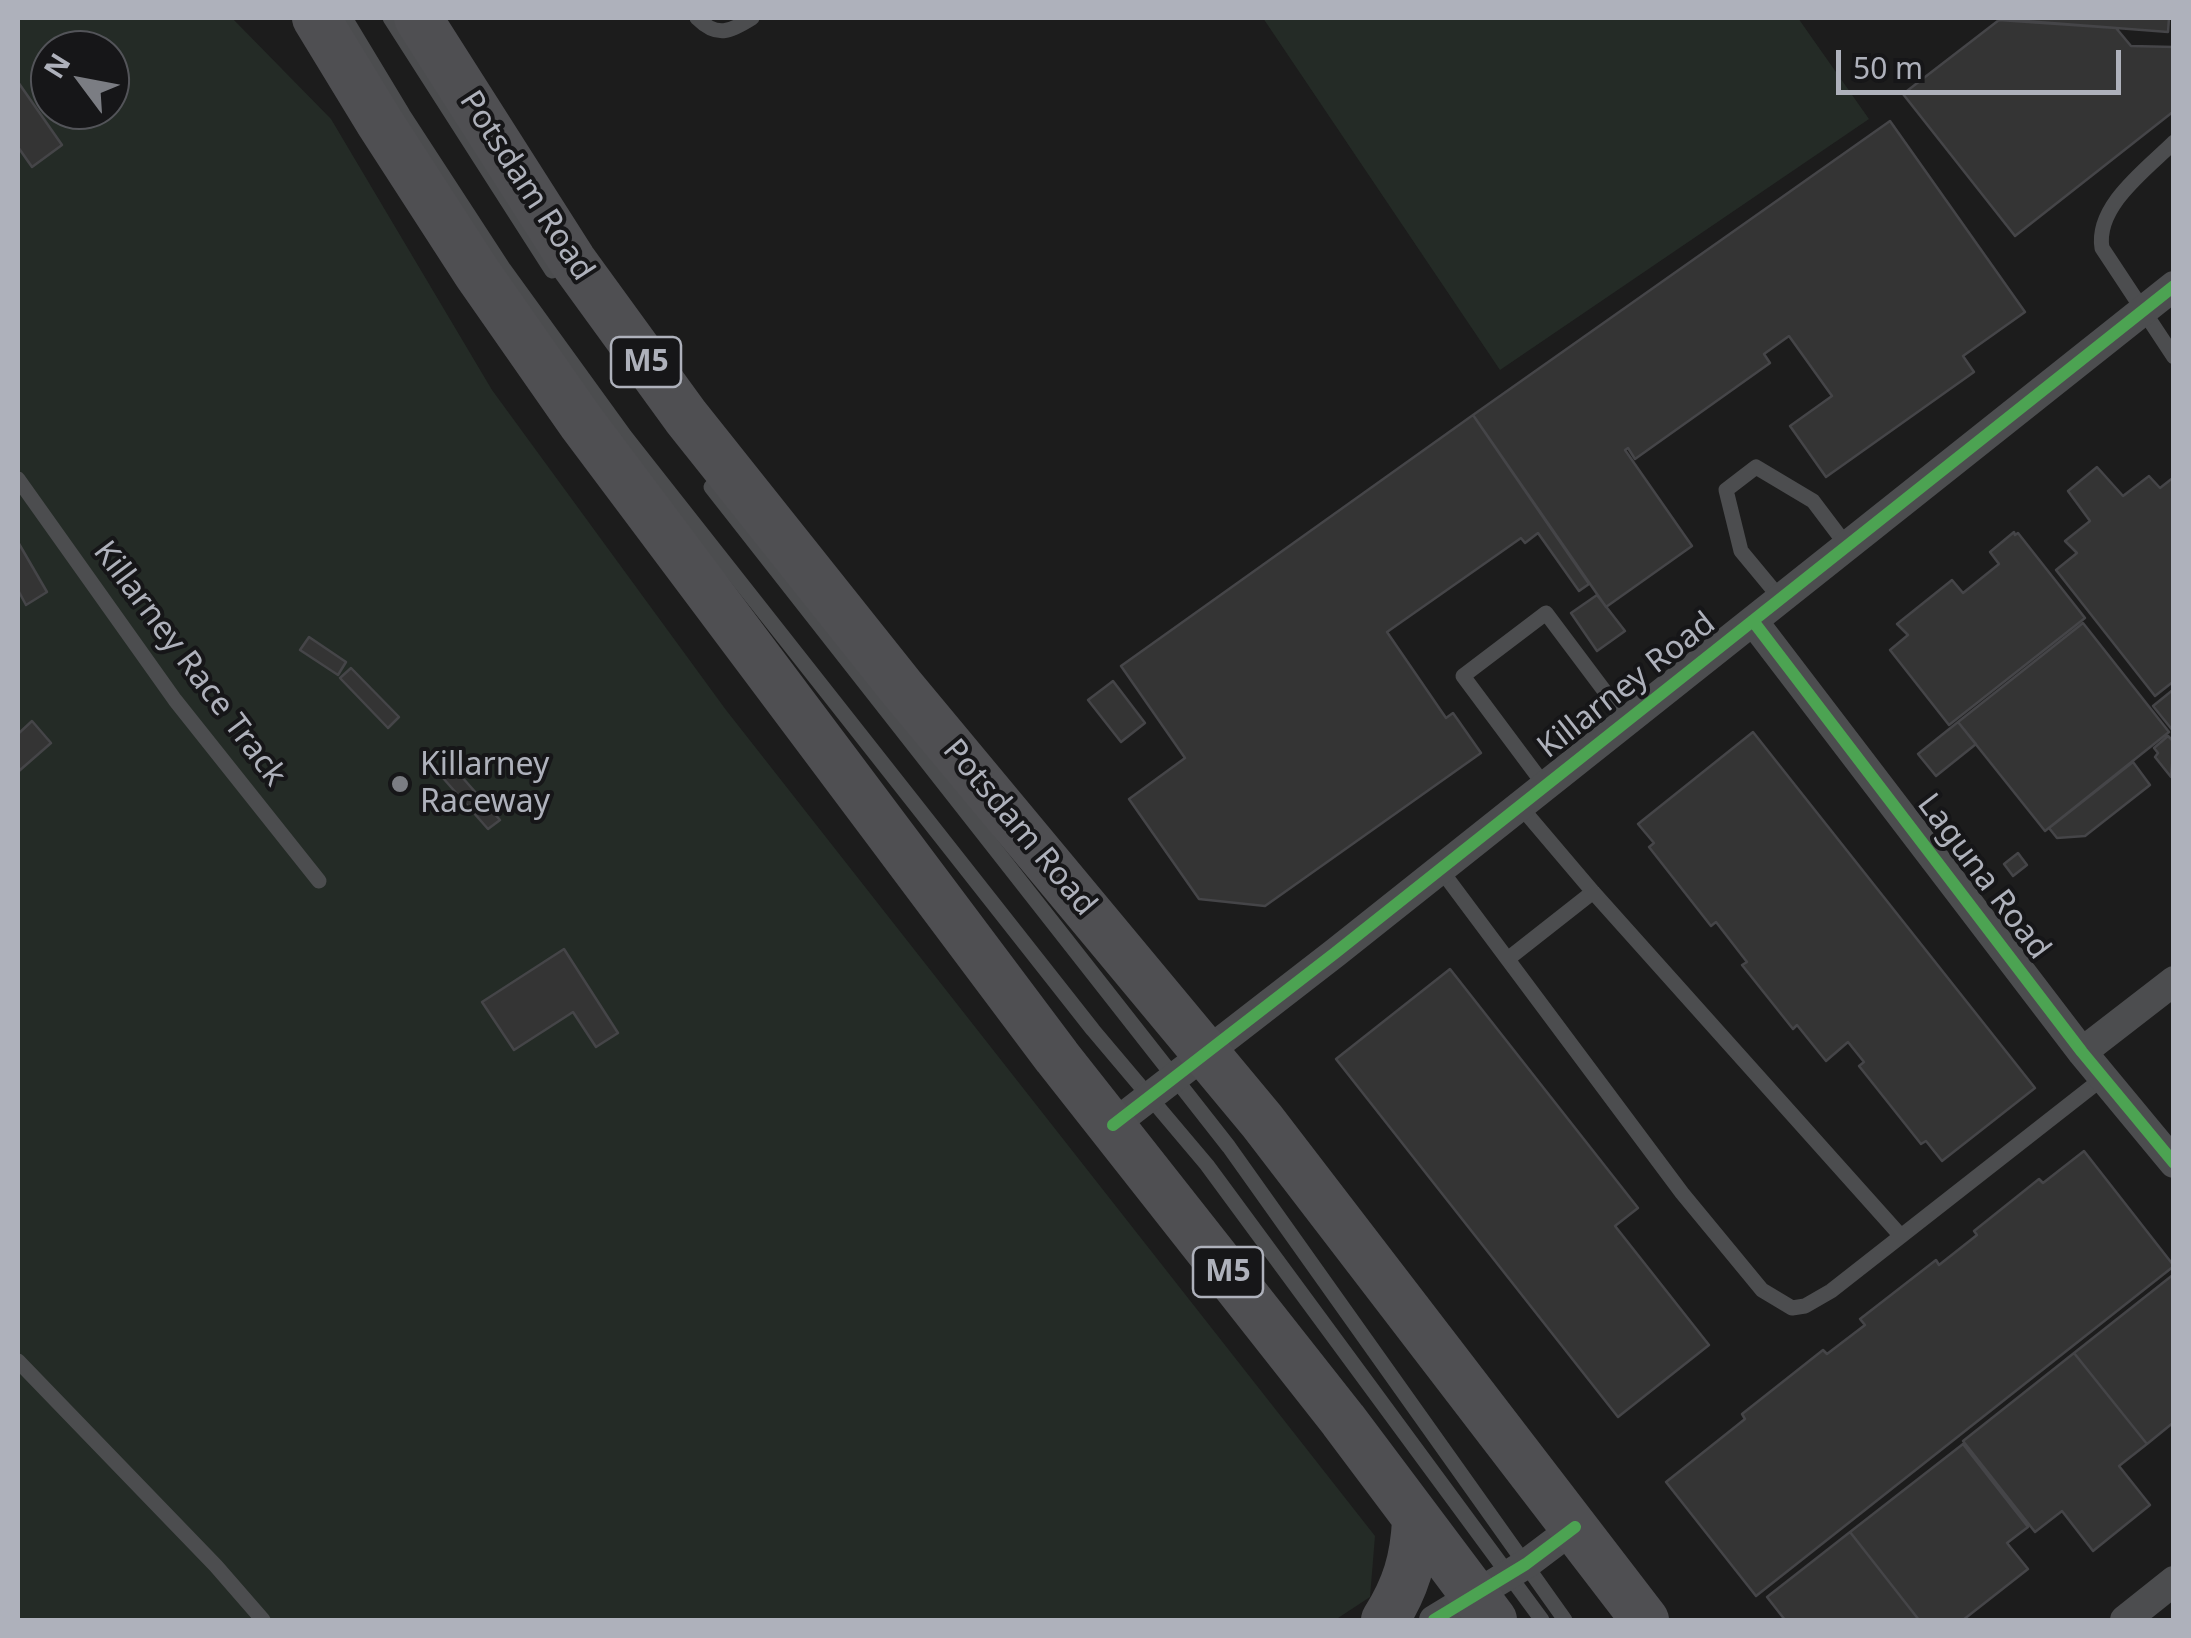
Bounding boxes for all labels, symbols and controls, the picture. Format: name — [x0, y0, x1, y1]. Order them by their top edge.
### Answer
north arrow — [30, 30, 130, 130]
scale bar — [1841, 30, 2126, 92]
text: N — [34, 45, 78, 85]
text: 50 m — [1853, 47, 1923, 88]
street label: Potsdam Road — [450, 84, 602, 288]
road number: M5 — [611, 337, 681, 387]
street label: Killarney Race Track — [85, 534, 293, 794]
street label: Killarney Road — [1531, 605, 1723, 767]
street label: Potsdam Road — [934, 732, 1104, 924]
place label: Killarney Raceway — [420, 747, 550, 822]
marker: Killarney Raceway — [389, 773, 411, 795]
street label: Laguna Road — [1908, 787, 2058, 967]
road number: M5 — [1193, 1247, 1263, 1297]

